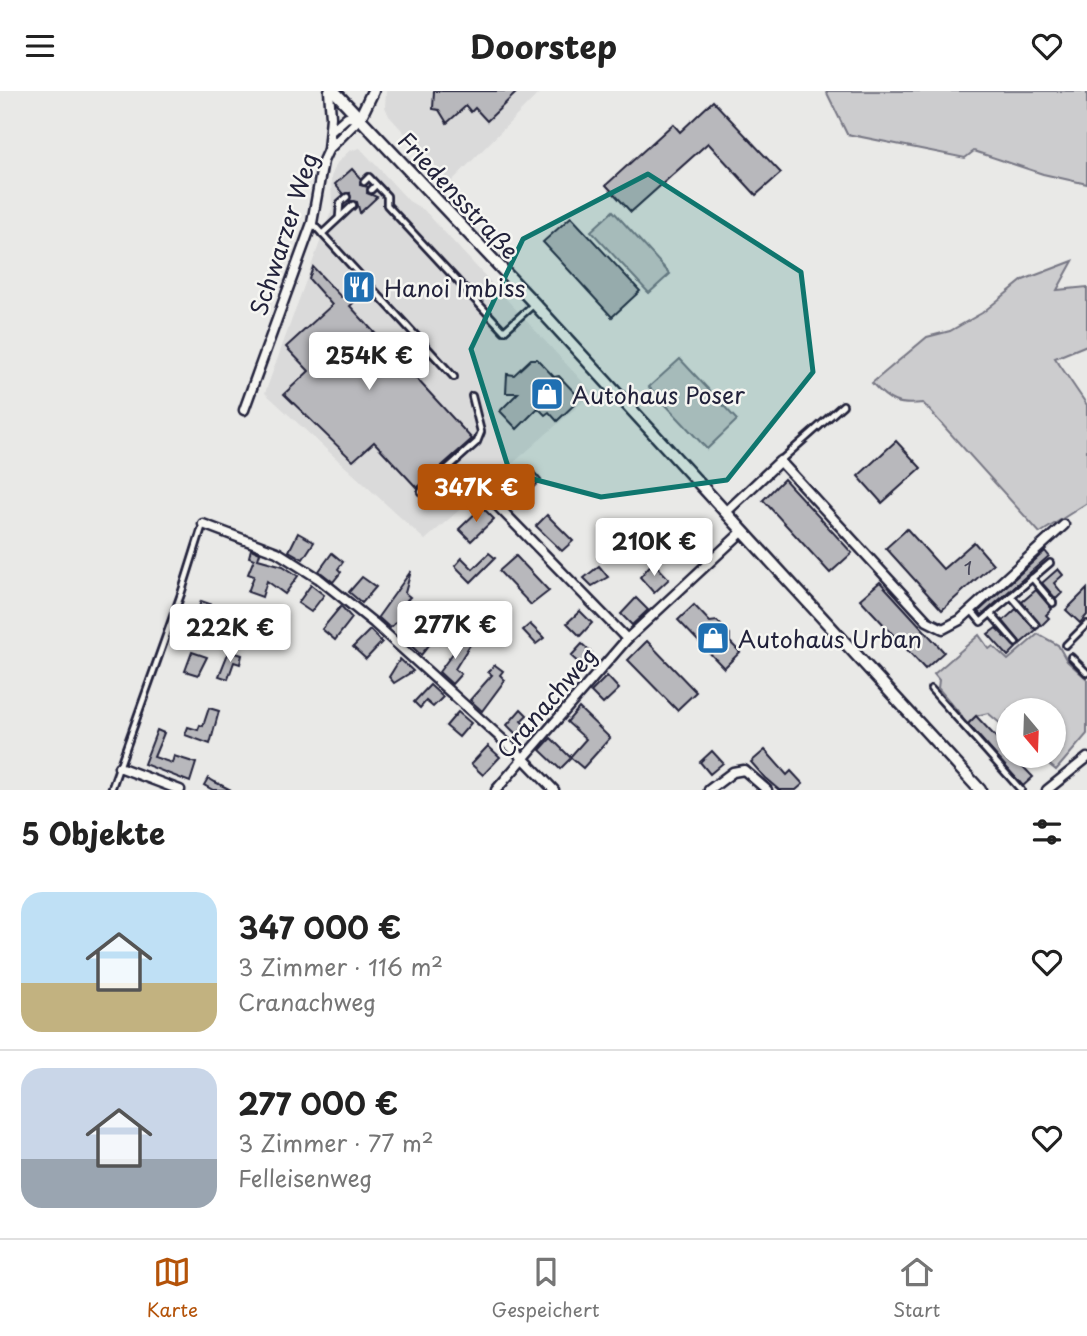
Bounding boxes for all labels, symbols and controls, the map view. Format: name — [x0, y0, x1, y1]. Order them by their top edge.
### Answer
text: Doorstep — [470, 22, 617, 70]
icon: menu — [21, 27, 59, 65]
icon: heart — [1028, 27, 1066, 65]
street label: Friedensstraße — [390, 123, 528, 267]
street label: Schwarzer Weg — [240, 148, 326, 320]
restaurant icon: Hanoi Imbiss — [340, 268, 378, 306]
place label: Hanoi Imbiss — [384, 270, 526, 305]
pin: 254K € — [312, 333, 426, 392]
text: 254K € — [325, 337, 413, 372]
shop icon: Autohaus Poser — [528, 375, 566, 413]
place label: Autohaus Poser — [572, 377, 745, 412]
pin: 347K € — [419, 465, 533, 524]
text: 347K € — [434, 469, 518, 504]
pin: 210K € — [597, 519, 711, 578]
text: 210K € — [612, 523, 696, 558]
house number: 1 — [964, 553, 972, 581]
pin: 277K € — [398, 601, 512, 661]
pin: 222K € — [173, 605, 287, 664]
text: 277K € — [413, 606, 497, 641]
text: 222K € — [186, 609, 274, 644]
shop icon: Autohaus Urban — [694, 619, 732, 657]
place label: Autohaus Urban — [738, 621, 922, 656]
street label: Cranachweg — [487, 638, 605, 766]
north arrow — [996, 698, 1066, 768]
map controls — [996, 698, 1066, 768]
text: 5 Objekte — [21, 810, 165, 855]
icon: filters — [1028, 813, 1066, 851]
text: 347 000 € — [238, 904, 401, 949]
icon: home — [77, 920, 161, 1004]
icon: heart — [1028, 943, 1066, 981]
text: 3 Zimmer · 116 m² — [238, 949, 443, 984]
text: Cranachweg — [238, 984, 376, 1019]
text: 277 000 € — [238, 1080, 398, 1125]
icon: home — [77, 1096, 161, 1180]
icon: heart — [1028, 1119, 1066, 1157]
text: 3 Zimmer · 77 m² — [238, 1125, 434, 1160]
text: Felleisenweg — [238, 1160, 372, 1195]
tab: Karte — [147, 1253, 198, 1323]
tab: Gespeichert — [492, 1253, 600, 1323]
tab: Start — [893, 1253, 940, 1323]

